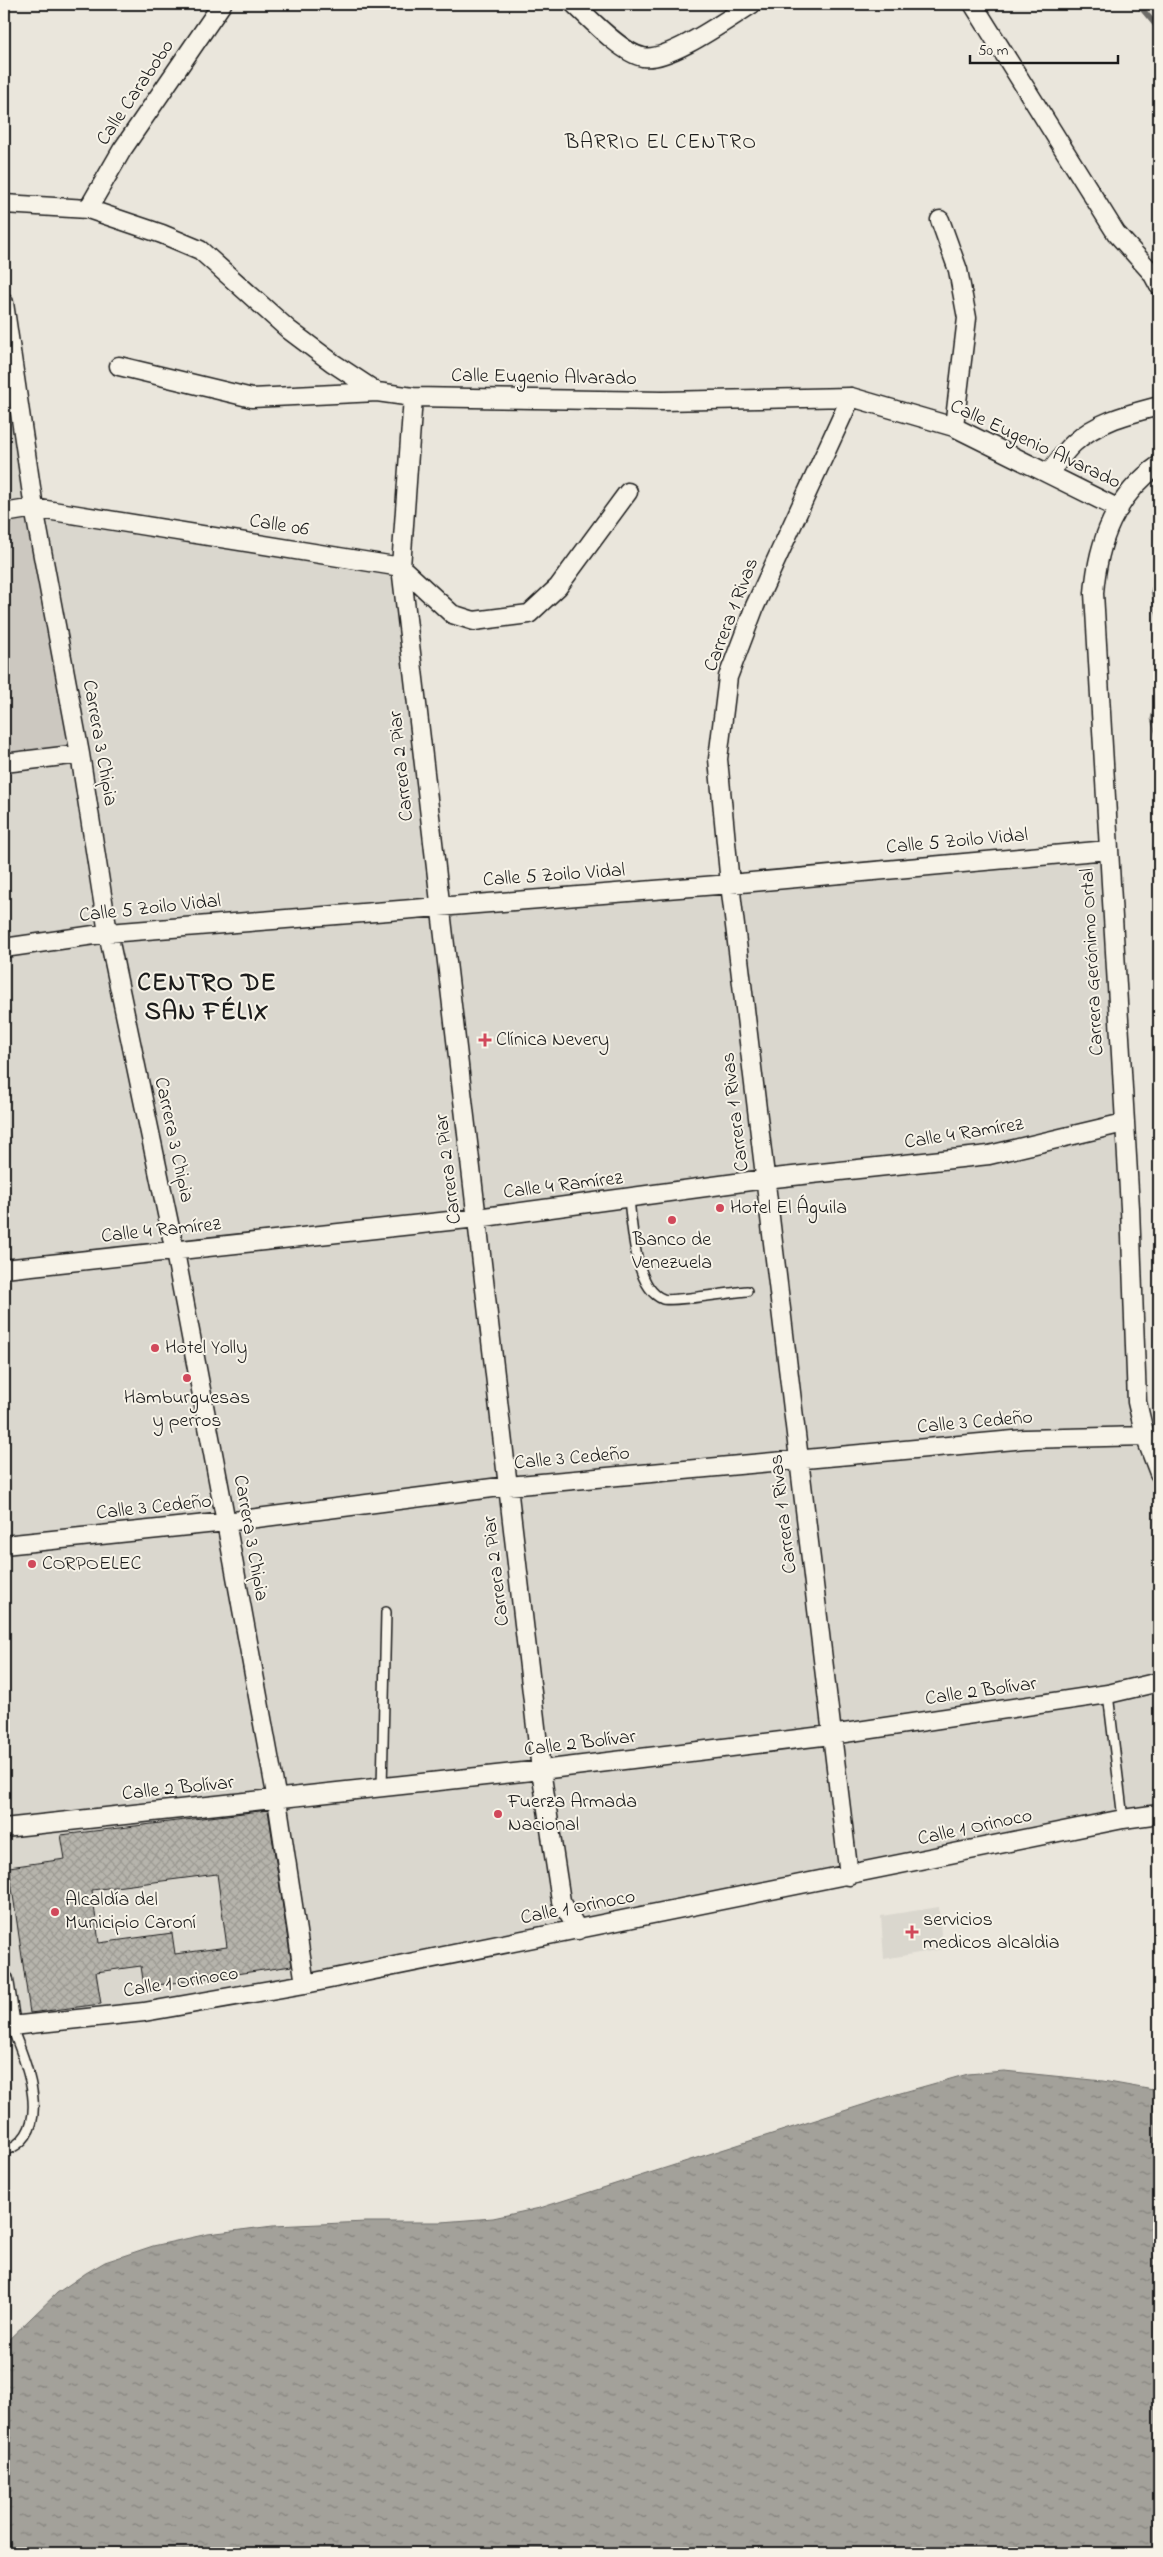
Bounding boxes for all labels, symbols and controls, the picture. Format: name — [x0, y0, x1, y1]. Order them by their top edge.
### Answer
scale bar — [970, 32, 1118, 64]
street label: Calle Carabobo — [90, 34, 182, 152]
text: 50 m — [978, 40, 1009, 62]
district label: BARRIO EL CENTRO — [564, 128, 757, 158]
street label: Calle Eugenio Alvarado — [451, 362, 637, 395]
street label: Calle Eugenio Alvarado — [944, 393, 1125, 498]
street label: Calle 06 — [247, 507, 311, 545]
street label: Carrera 1 Rivas — [697, 554, 767, 676]
street label: Carrera 3 Chipia — [74, 678, 124, 808]
street label: Carrera 2 Piar — [382, 708, 422, 823]
street label: Calle 5 Zoilo Vidal — [885, 821, 1029, 863]
street label: Calle 5 Zoilo Vidal — [482, 857, 626, 895]
street label: Carrera Gerónimo Ortal — [1074, 867, 1112, 1057]
street label: Calle 5 Zoilo Vidal — [78, 887, 222, 931]
district label: CENTRO DE SAN FÉLIX — [137, 966, 277, 1031]
place label: Clínica Nevery — [496, 1026, 609, 1055]
marker: Clínica Nevery — [478, 1033, 492, 1047]
street label: Carrera 1 Rivas — [714, 1051, 758, 1173]
street label: Carrera 3 Chipia — [146, 1074, 200, 1206]
street label: Calle 4 Ramírez — [902, 1110, 1026, 1158]
street label: Carrera 2 Piar — [428, 1111, 470, 1226]
street label: Calle 4 Ramírez — [502, 1164, 625, 1208]
place label: Hotel El Águila — [730, 1194, 847, 1224]
marker: Hotel El Águila — [714, 1202, 726, 1214]
street label: Calle 4 Ramírez — [100, 1210, 223, 1252]
marker: Banco de Venezuela — [666, 1214, 678, 1226]
place label: Banco de Venezuela — [631, 1226, 712, 1278]
place label: Hotel Yolly — [165, 1334, 247, 1363]
marker: Hotel Yolly — [149, 1342, 161, 1354]
marker: Hamburguesas y perros — [181, 1372, 193, 1384]
place label: Hamburguesas y perros — [124, 1384, 250, 1436]
street label: Calle 3 Cedeño — [916, 1403, 1034, 1443]
street label: Calle 3 Cedeño — [513, 1439, 631, 1479]
street label: Carrera 1 Rivas — [762, 1453, 806, 1575]
street label: Carrera 3 Chipia — [225, 1473, 275, 1603]
street label: Calle 3 Cedeño — [95, 1488, 213, 1528]
street label: Carrera 2 Piar — [476, 1513, 518, 1628]
place label: CORPOELEC — [42, 1550, 142, 1579]
marker: CORPOELEC — [26, 1558, 38, 1570]
street label: Calle 2 Bolívar — [923, 1670, 1039, 1714]
street label: Calle 2 Bolívar — [522, 1723, 638, 1765]
street label: Calle 2 Bolívar — [121, 1769, 236, 1809]
place label: Fuerza Armada Nacional — [507, 1788, 637, 1840]
street label: Calle 1 Orinoco — [915, 1802, 1035, 1854]
marker: Fuerza Armada Nacional — [492, 1808, 504, 1820]
street label: Calle 1 Orinoco — [518, 1883, 638, 1933]
place label: Alcaldía del Municipio Caroní — [65, 1886, 196, 1938]
marker: Alcaldía del Municipio Caroní — [49, 1906, 61, 1918]
place label: servicios medicos alcaldia — [923, 1906, 1060, 1958]
marker: servicios medicos alcaldia — [905, 1925, 919, 1939]
street label: Calle 1 Orinoco — [121, 1960, 241, 2006]

